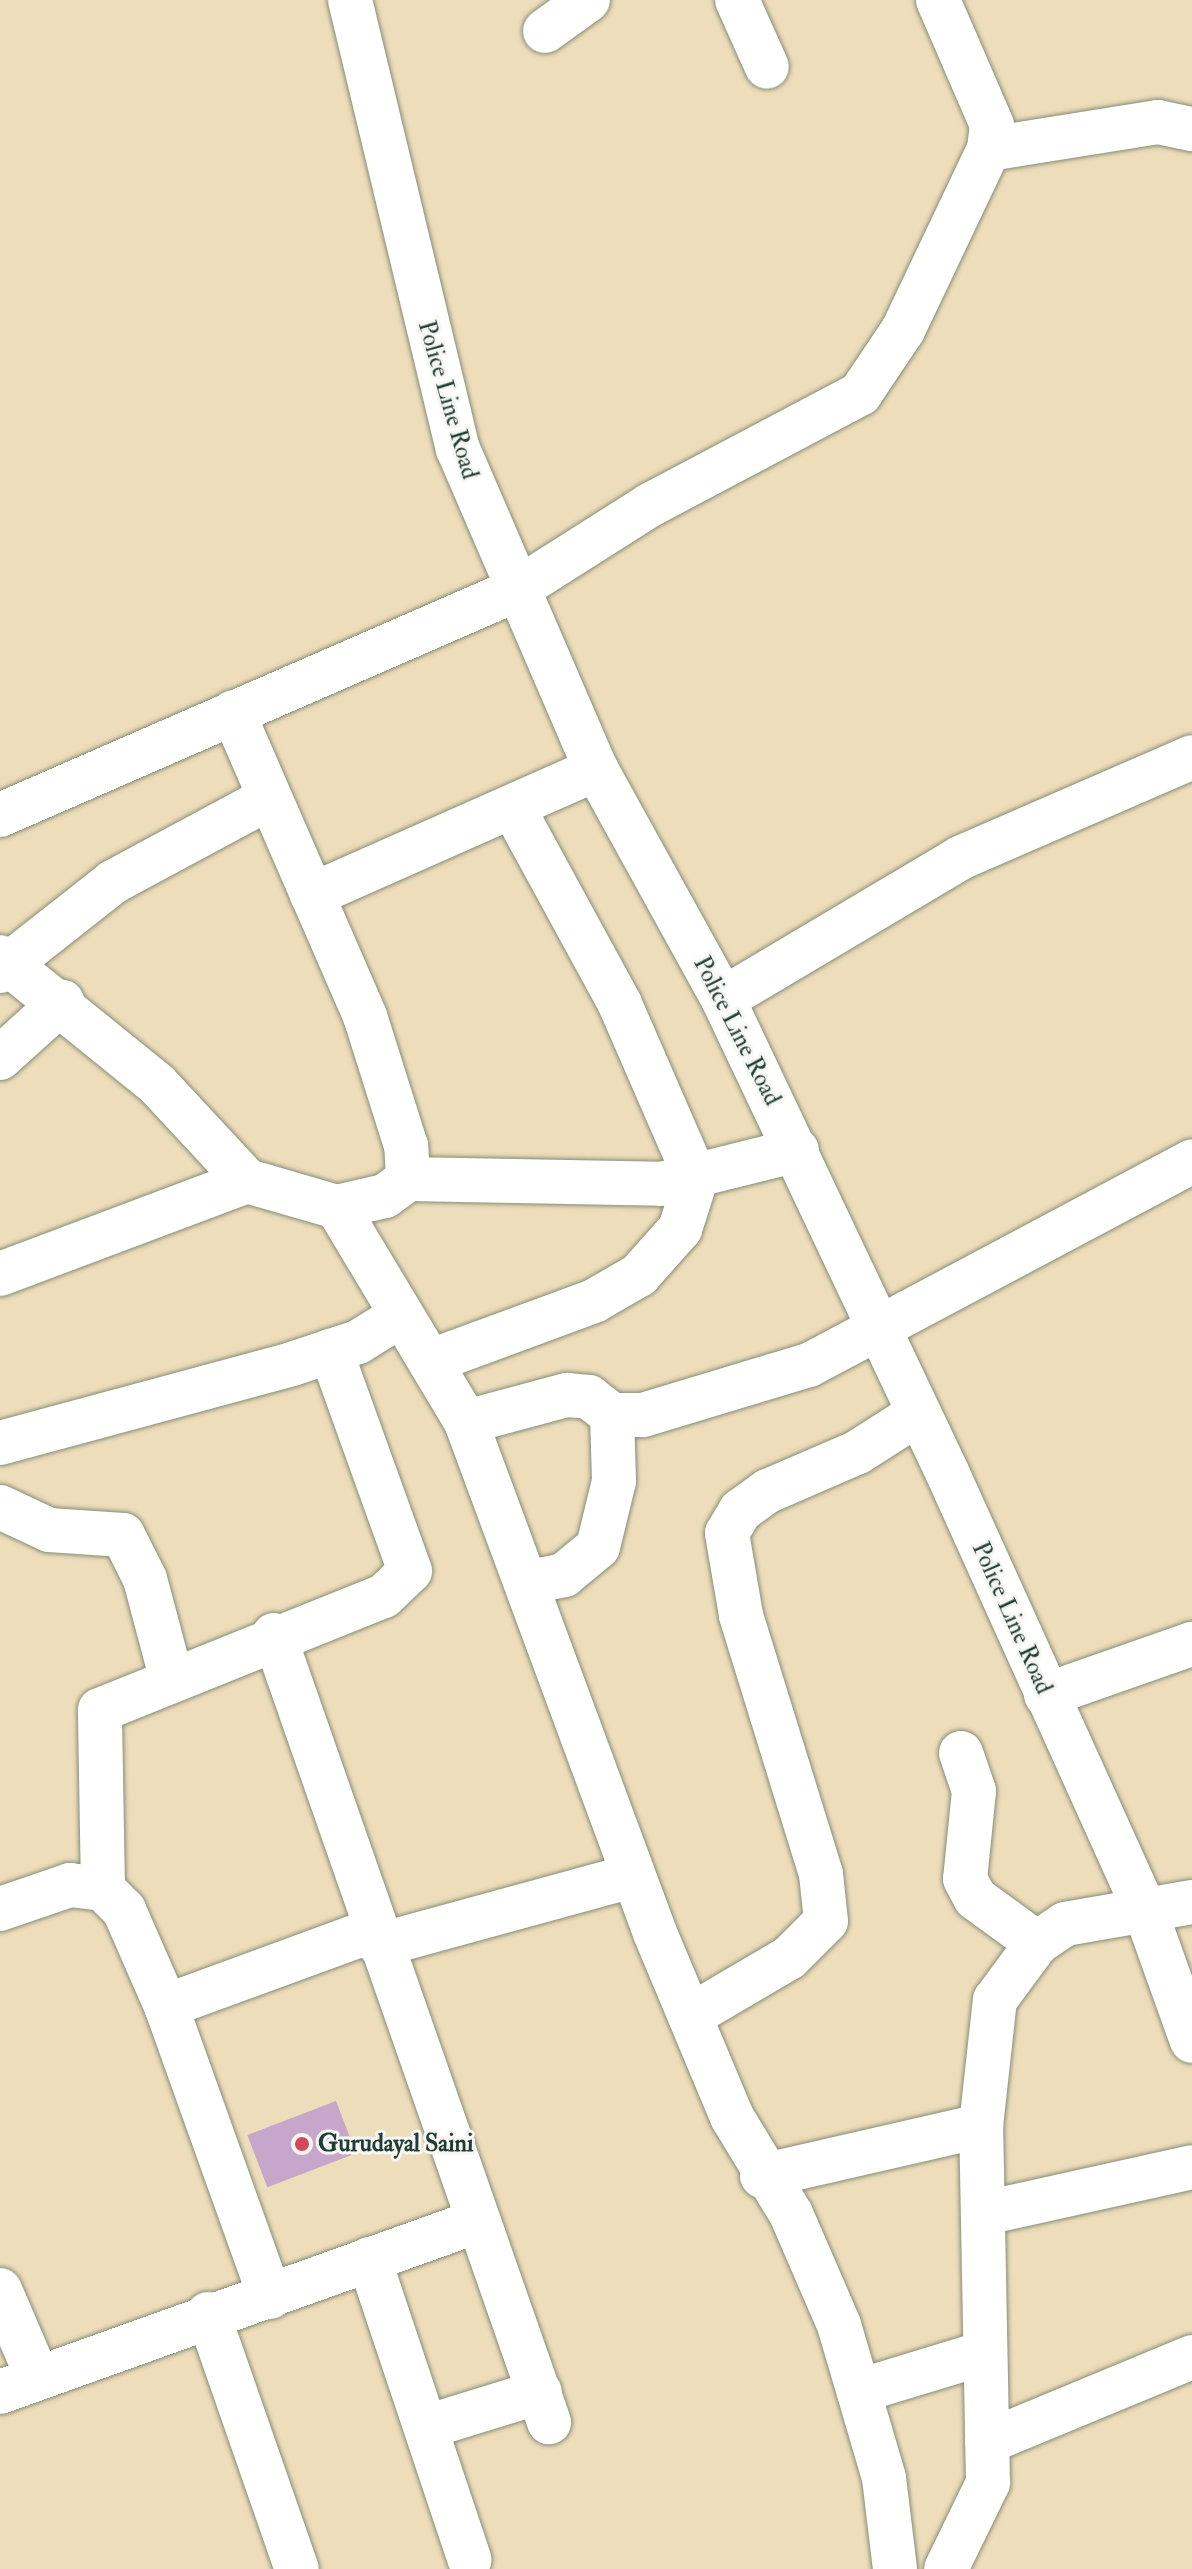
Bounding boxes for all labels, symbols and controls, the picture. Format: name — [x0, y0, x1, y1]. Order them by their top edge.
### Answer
street label: Police Line Road — [412, 318, 484, 482]
street label: Police Line Road — [687, 952, 787, 1110]
street label: Police Line Road — [966, 1538, 1058, 1698]
place label: Gurudayal Saini — [318, 2130, 473, 2158]
marker: Gurudayal Saini — [293, 2135, 311, 2153]

